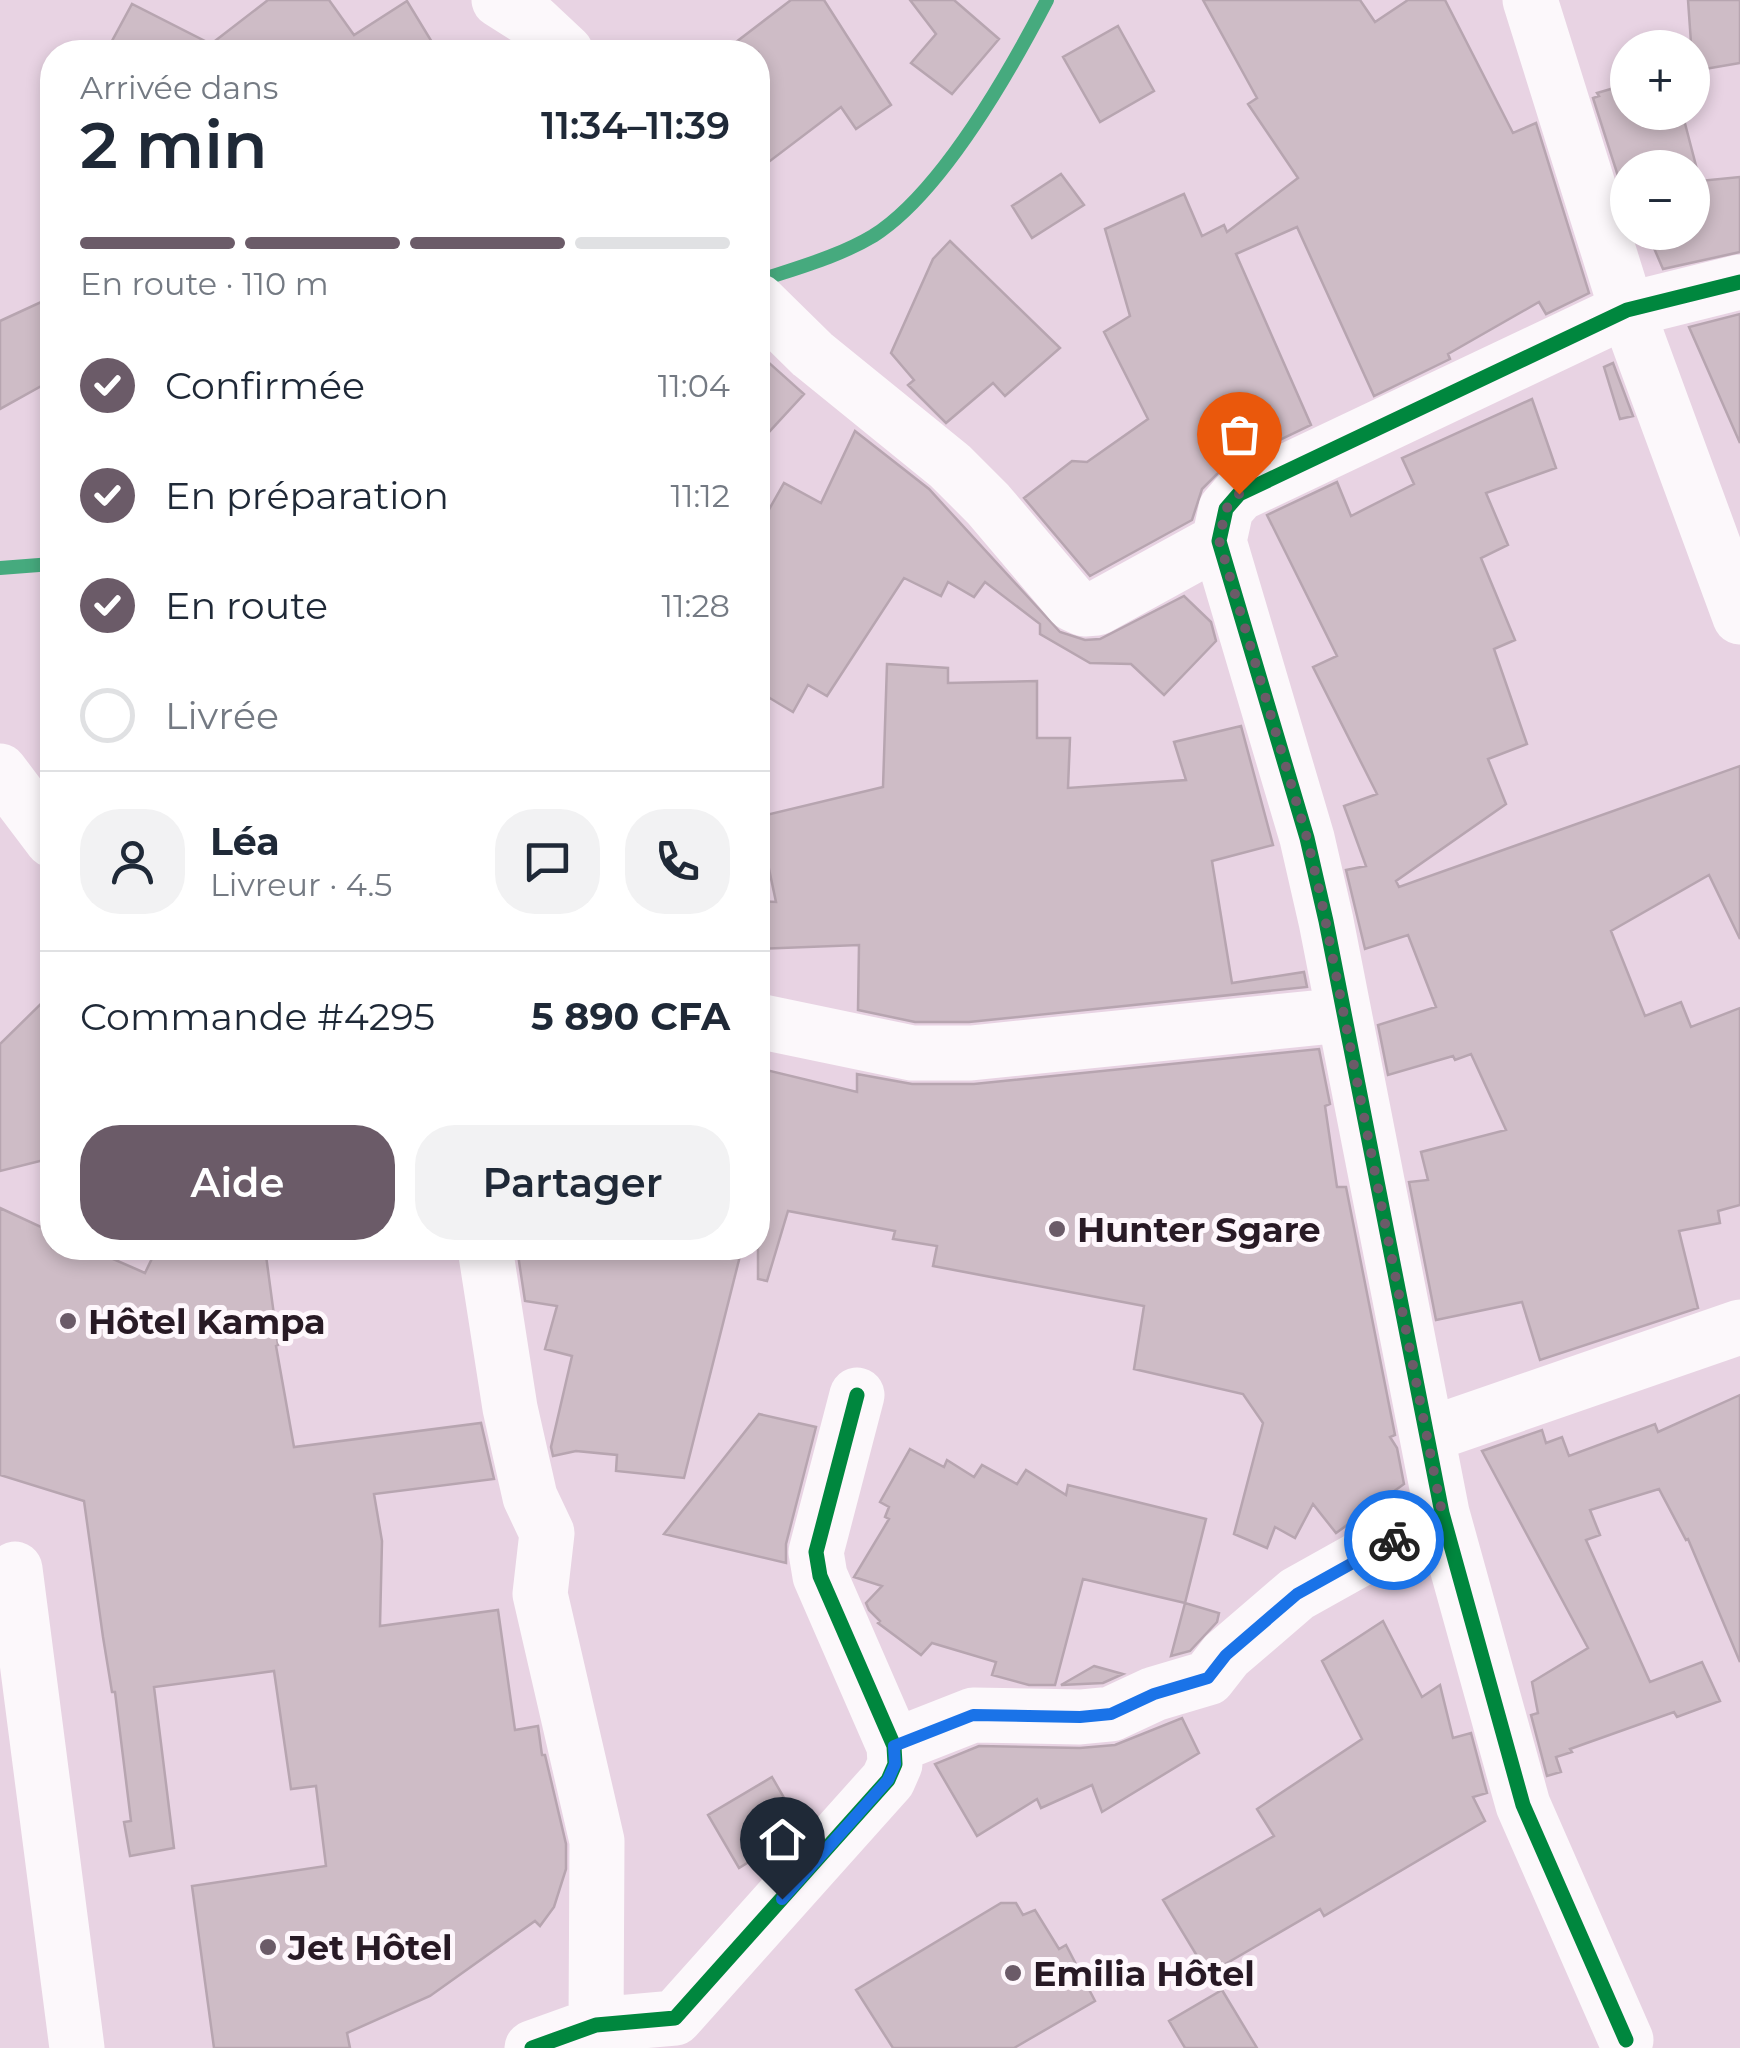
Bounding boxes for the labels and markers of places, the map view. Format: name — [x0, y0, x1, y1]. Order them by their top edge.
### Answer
pin — [1197, 392, 1282, 495]
place label: Hunter Sgare — [1077, 1208, 1321, 1251]
marker: Hunter Sgare — [1046, 1218, 1068, 1240]
place label: Hôtel Kampa — [88, 1300, 326, 1343]
marker: Hôtel Kampa — [57, 1310, 79, 1332]
pin — [740, 1797, 825, 1900]
place label: Jet Hôtel — [287, 1926, 453, 1969]
marker: Jet Hôtel — [257, 1936, 279, 1958]
place label: Emilia Hôtel — [1033, 1952, 1255, 1995]
marker: Emilia Hôtel — [1002, 1962, 1024, 1984]

